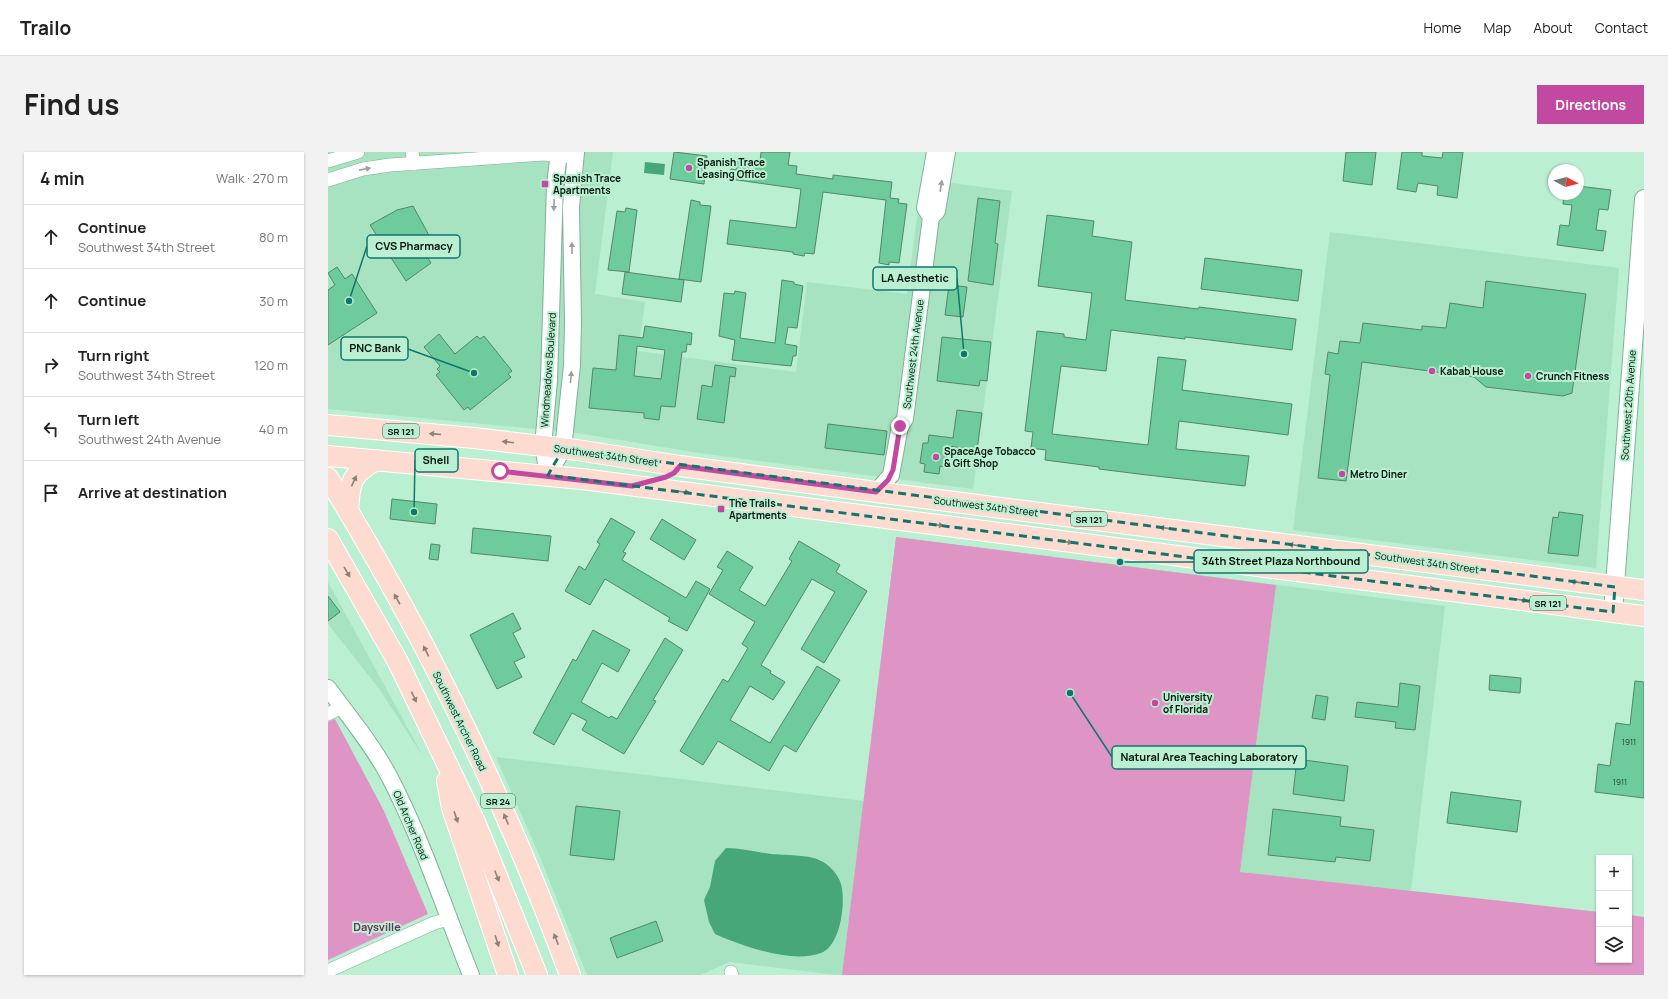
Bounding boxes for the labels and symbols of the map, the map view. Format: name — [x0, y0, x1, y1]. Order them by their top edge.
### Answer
place label: Spanish Trace Leasing Office — [697, 155, 766, 181]
marker: Spanish Trace Leasing Office — [684, 163, 694, 173]
north arrow — [1548, 164, 1584, 200]
one-way arrow — [359, 166, 371, 172]
place label: Spanish Trace Apartments — [553, 171, 621, 197]
marker: Spanish Trace Apartments — [540, 179, 550, 189]
one-way arrow — [938, 180, 944, 192]
one-way arrow — [551, 199, 558, 211]
callout: CVS Pharmacy — [367, 235, 460, 258]
text: CVS Pharmacy — [375, 238, 453, 253]
one-way arrow — [568, 242, 575, 254]
callout: LA Aesthetic — [873, 267, 957, 290]
text: LA Aesthetic — [881, 270, 949, 285]
street label: Southwest 24th Avenue — [899, 298, 927, 410]
street label: Windmeadows Boulevard — [537, 312, 559, 428]
callout: PNC Bank — [341, 337, 408, 360]
text: PNC Bank — [349, 340, 402, 355]
street label: Southwest 20th Avenue — [1617, 349, 1639, 461]
place label: Kabab House — [1440, 364, 1503, 378]
marker: Kabab House — [1427, 366, 1437, 376]
place label: Crunch Fitness — [1536, 369, 1610, 383]
one-way arrow — [568, 371, 575, 383]
marker: Crunch Fitness — [1523, 371, 1533, 381]
route end — [891, 417, 909, 435]
road number: SR 121 — [383, 424, 419, 438]
one-way arrow — [429, 431, 441, 438]
one-way arrow — [502, 439, 514, 445]
street label: Southwest 34th Street — [553, 441, 659, 469]
place label: SpaceAge Tobacco & Gift Shop — [944, 444, 1036, 470]
callout: Shell — [415, 449, 458, 472]
text: Shell — [423, 452, 449, 467]
marker: SpaceAge Tobacco & Gift Shop — [931, 452, 941, 462]
route start — [491, 462, 509, 480]
place label: Metro Diner — [1350, 467, 1407, 481]
marker: Metro Diner — [1337, 469, 1347, 479]
one-way arrow — [351, 475, 357, 486]
one-way arrow — [678, 489, 690, 495]
street label: Southwest 34th Street — [933, 493, 1039, 519]
place label: The Trails Apartments — [729, 496, 787, 522]
marker: The Trails Apartments — [716, 504, 726, 514]
road number: SR 121 — [1071, 512, 1107, 526]
one-way arrow — [932, 522, 944, 528]
one-way arrow — [1159, 525, 1171, 531]
one-way arrow — [1061, 539, 1073, 545]
one-way arrow — [1288, 541, 1300, 548]
street label: Southwest 34th Street — [1374, 548, 1480, 576]
callout: 34th Street Plaza Northbound — [1194, 550, 1368, 573]
text: 34th Street Plaza Northbound — [1202, 553, 1361, 568]
one-way arrow — [344, 566, 351, 578]
one-way arrow — [1570, 579, 1582, 585]
one-way arrow — [1423, 585, 1435, 591]
one-way arrow — [394, 593, 401, 604]
road number: SR 121 — [1530, 596, 1566, 610]
one-way arrow — [1515, 597, 1528, 603]
one-way arrow — [423, 645, 429, 657]
street label: Southwest Archer Road — [430, 669, 490, 773]
place label: University of Florida — [1163, 690, 1213, 716]
one-way arrow — [411, 691, 417, 703]
marker: University of Florida — [1150, 698, 1160, 708]
house number: 1911 — [1622, 736, 1636, 747]
callout: Natural Area Teaching Laboratory — [1112, 746, 1306, 769]
text: Natural Area Teaching Laboratory — [1120, 749, 1298, 764]
house number: 1911 — [1613, 776, 1627, 787]
street label: Old Archer Road — [390, 788, 432, 862]
road number: SR 24 — [481, 794, 515, 808]
one-way arrow — [453, 812, 459, 824]
one-way arrow — [503, 813, 509, 824]
one-way arrow — [495, 870, 501, 882]
district label: Daysville — [353, 919, 401, 934]
one-way arrow — [553, 932, 559, 944]
one-way arrow — [494, 935, 500, 947]

